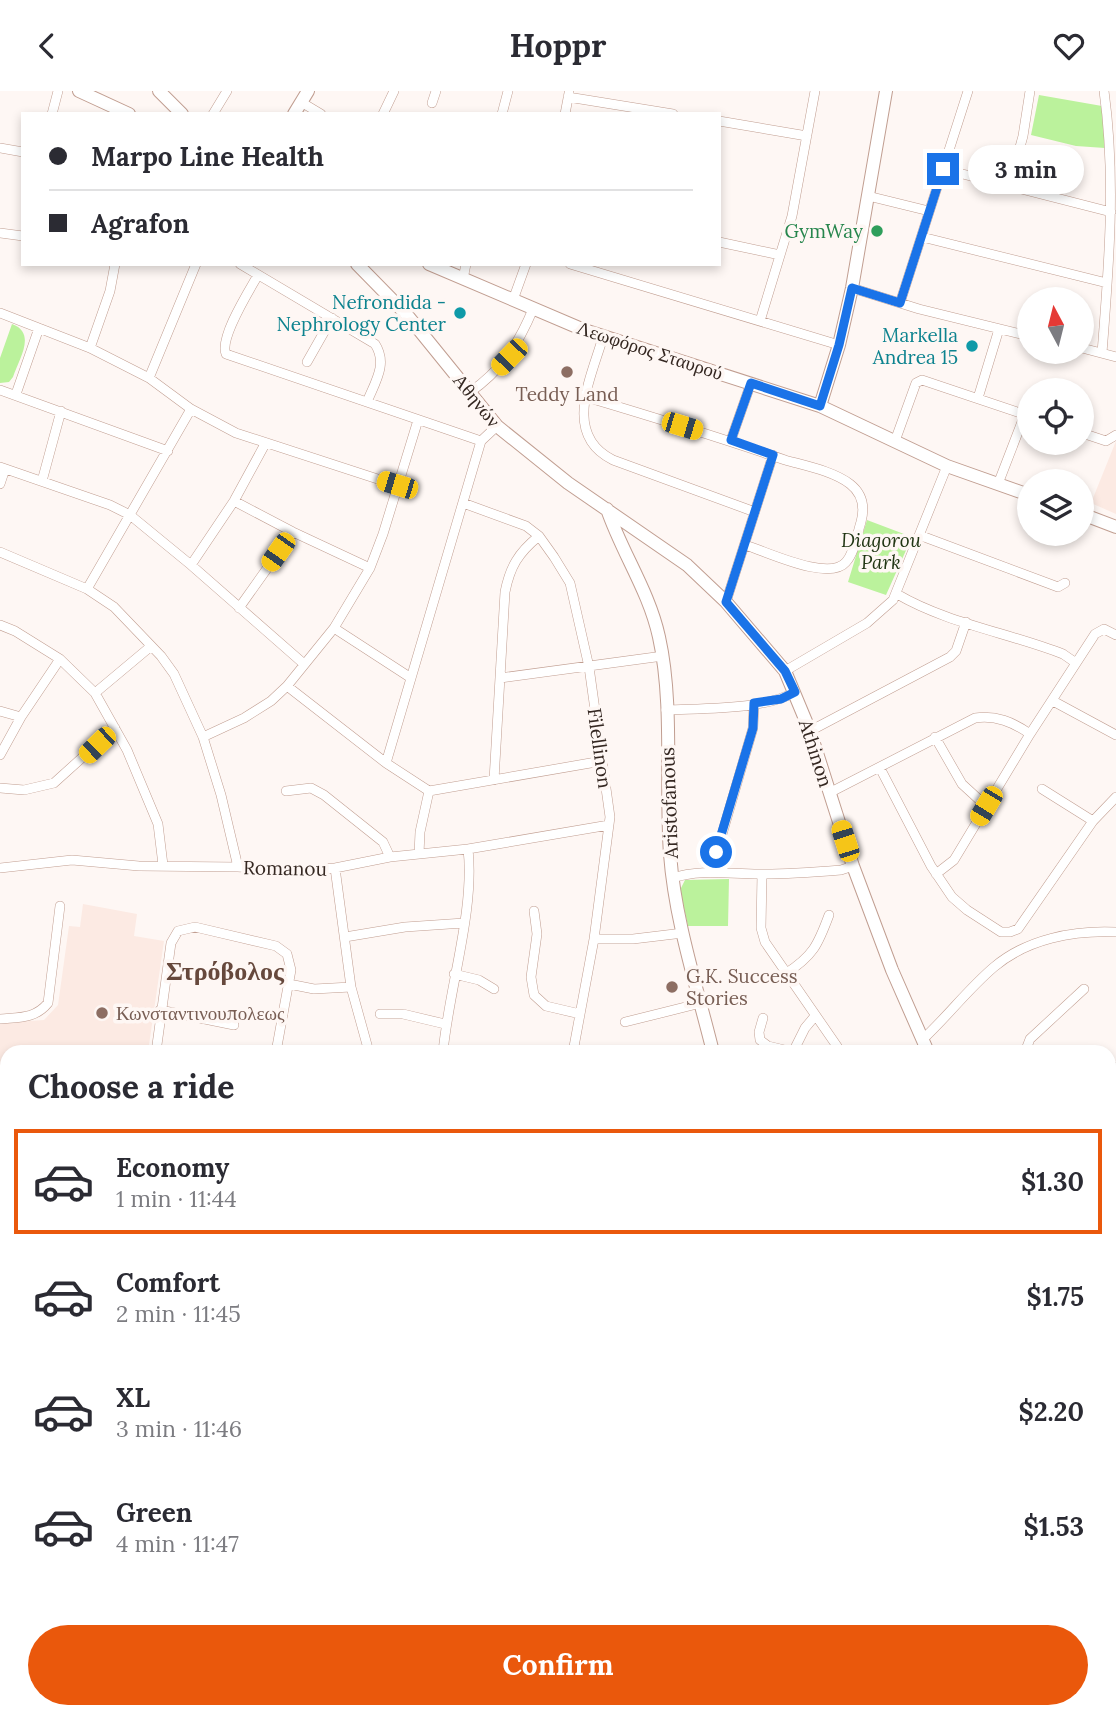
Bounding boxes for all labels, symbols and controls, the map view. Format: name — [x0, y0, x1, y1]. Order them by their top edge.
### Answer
text: Hoppr — [510, 25, 606, 66]
icon: back — [28, 27, 66, 65]
icon: heart — [1050, 27, 1088, 65]
text: Marpo Line Health — [91, 140, 324, 173]
callout: 3 min — [968, 145, 1083, 193]
route end — [927, 153, 959, 185]
text: 3 min — [995, 155, 1057, 184]
text: Agrafon — [91, 207, 189, 240]
place label: GymWay — [784, 219, 863, 243]
marker: GymWay — [869, 223, 885, 239]
north arrow — [1017, 287, 1094, 364]
map controls — [1017, 287, 1094, 546]
place label: Nefrondida - Nephrology Center — [276, 290, 447, 336]
marker: Nefrondida - Nephrology Center — [452, 305, 468, 321]
street label: Λεωφόρος Σταυρού — [574, 315, 726, 385]
place label: Markella Andrea 15 — [872, 323, 958, 369]
car — [487, 335, 532, 379]
marker: Markella Andrea 15 — [964, 338, 980, 354]
marker: Teddy Land — [559, 364, 575, 380]
street label: Αθηνών — [448, 368, 506, 432]
button: locate — [1017, 378, 1094, 455]
place label: Teddy Land — [515, 382, 619, 406]
car — [659, 410, 706, 442]
car — [374, 469, 421, 501]
button: layers — [1017, 469, 1094, 546]
park label: Diagorou Park — [841, 528, 922, 574]
car — [258, 529, 299, 575]
street label: Filellinon — [582, 706, 618, 790]
street label: Athinon — [793, 715, 838, 790]
car — [75, 723, 120, 767]
street label: Aristofanous — [655, 747, 683, 860]
car — [967, 783, 1006, 829]
car — [829, 818, 862, 864]
route start — [700, 836, 732, 868]
street label: Romanou — [243, 855, 327, 881]
district label: Στρόβολος — [166, 954, 285, 987]
place label: G.K. Success Stories — [686, 964, 798, 1010]
marker: G.K. Success Stories — [664, 979, 680, 995]
place label: Κωνσταντινουπολεως — [116, 1001, 285, 1025]
marker: Κωνσταντινουπολεως — [94, 1005, 110, 1021]
text: Choose a ride — [28, 1066, 235, 1107]
icon: car — [32, 1150, 95, 1213]
text: Economy — [116, 1151, 229, 1184]
text: $1.30 — [1021, 1165, 1084, 1198]
text: 1 min · 11:44 — [116, 1184, 237, 1213]
icon: car — [32, 1265, 95, 1328]
text: Comfort — [116, 1266, 220, 1299]
text: $1.75 — [1027, 1280, 1084, 1313]
text: 2 min · 11:45 — [116, 1299, 241, 1328]
icon: car — [32, 1380, 95, 1443]
text: XL — [116, 1381, 150, 1414]
text: $2.20 — [1018, 1395, 1084, 1428]
text: 3 min · 11:46 — [116, 1414, 242, 1443]
icon: car — [32, 1495, 95, 1558]
text: Green — [116, 1496, 192, 1529]
text: $1.53 — [1023, 1510, 1084, 1543]
text: 4 min · 11:47 — [116, 1529, 239, 1558]
button: Confirm — [28, 1625, 1088, 1705]

